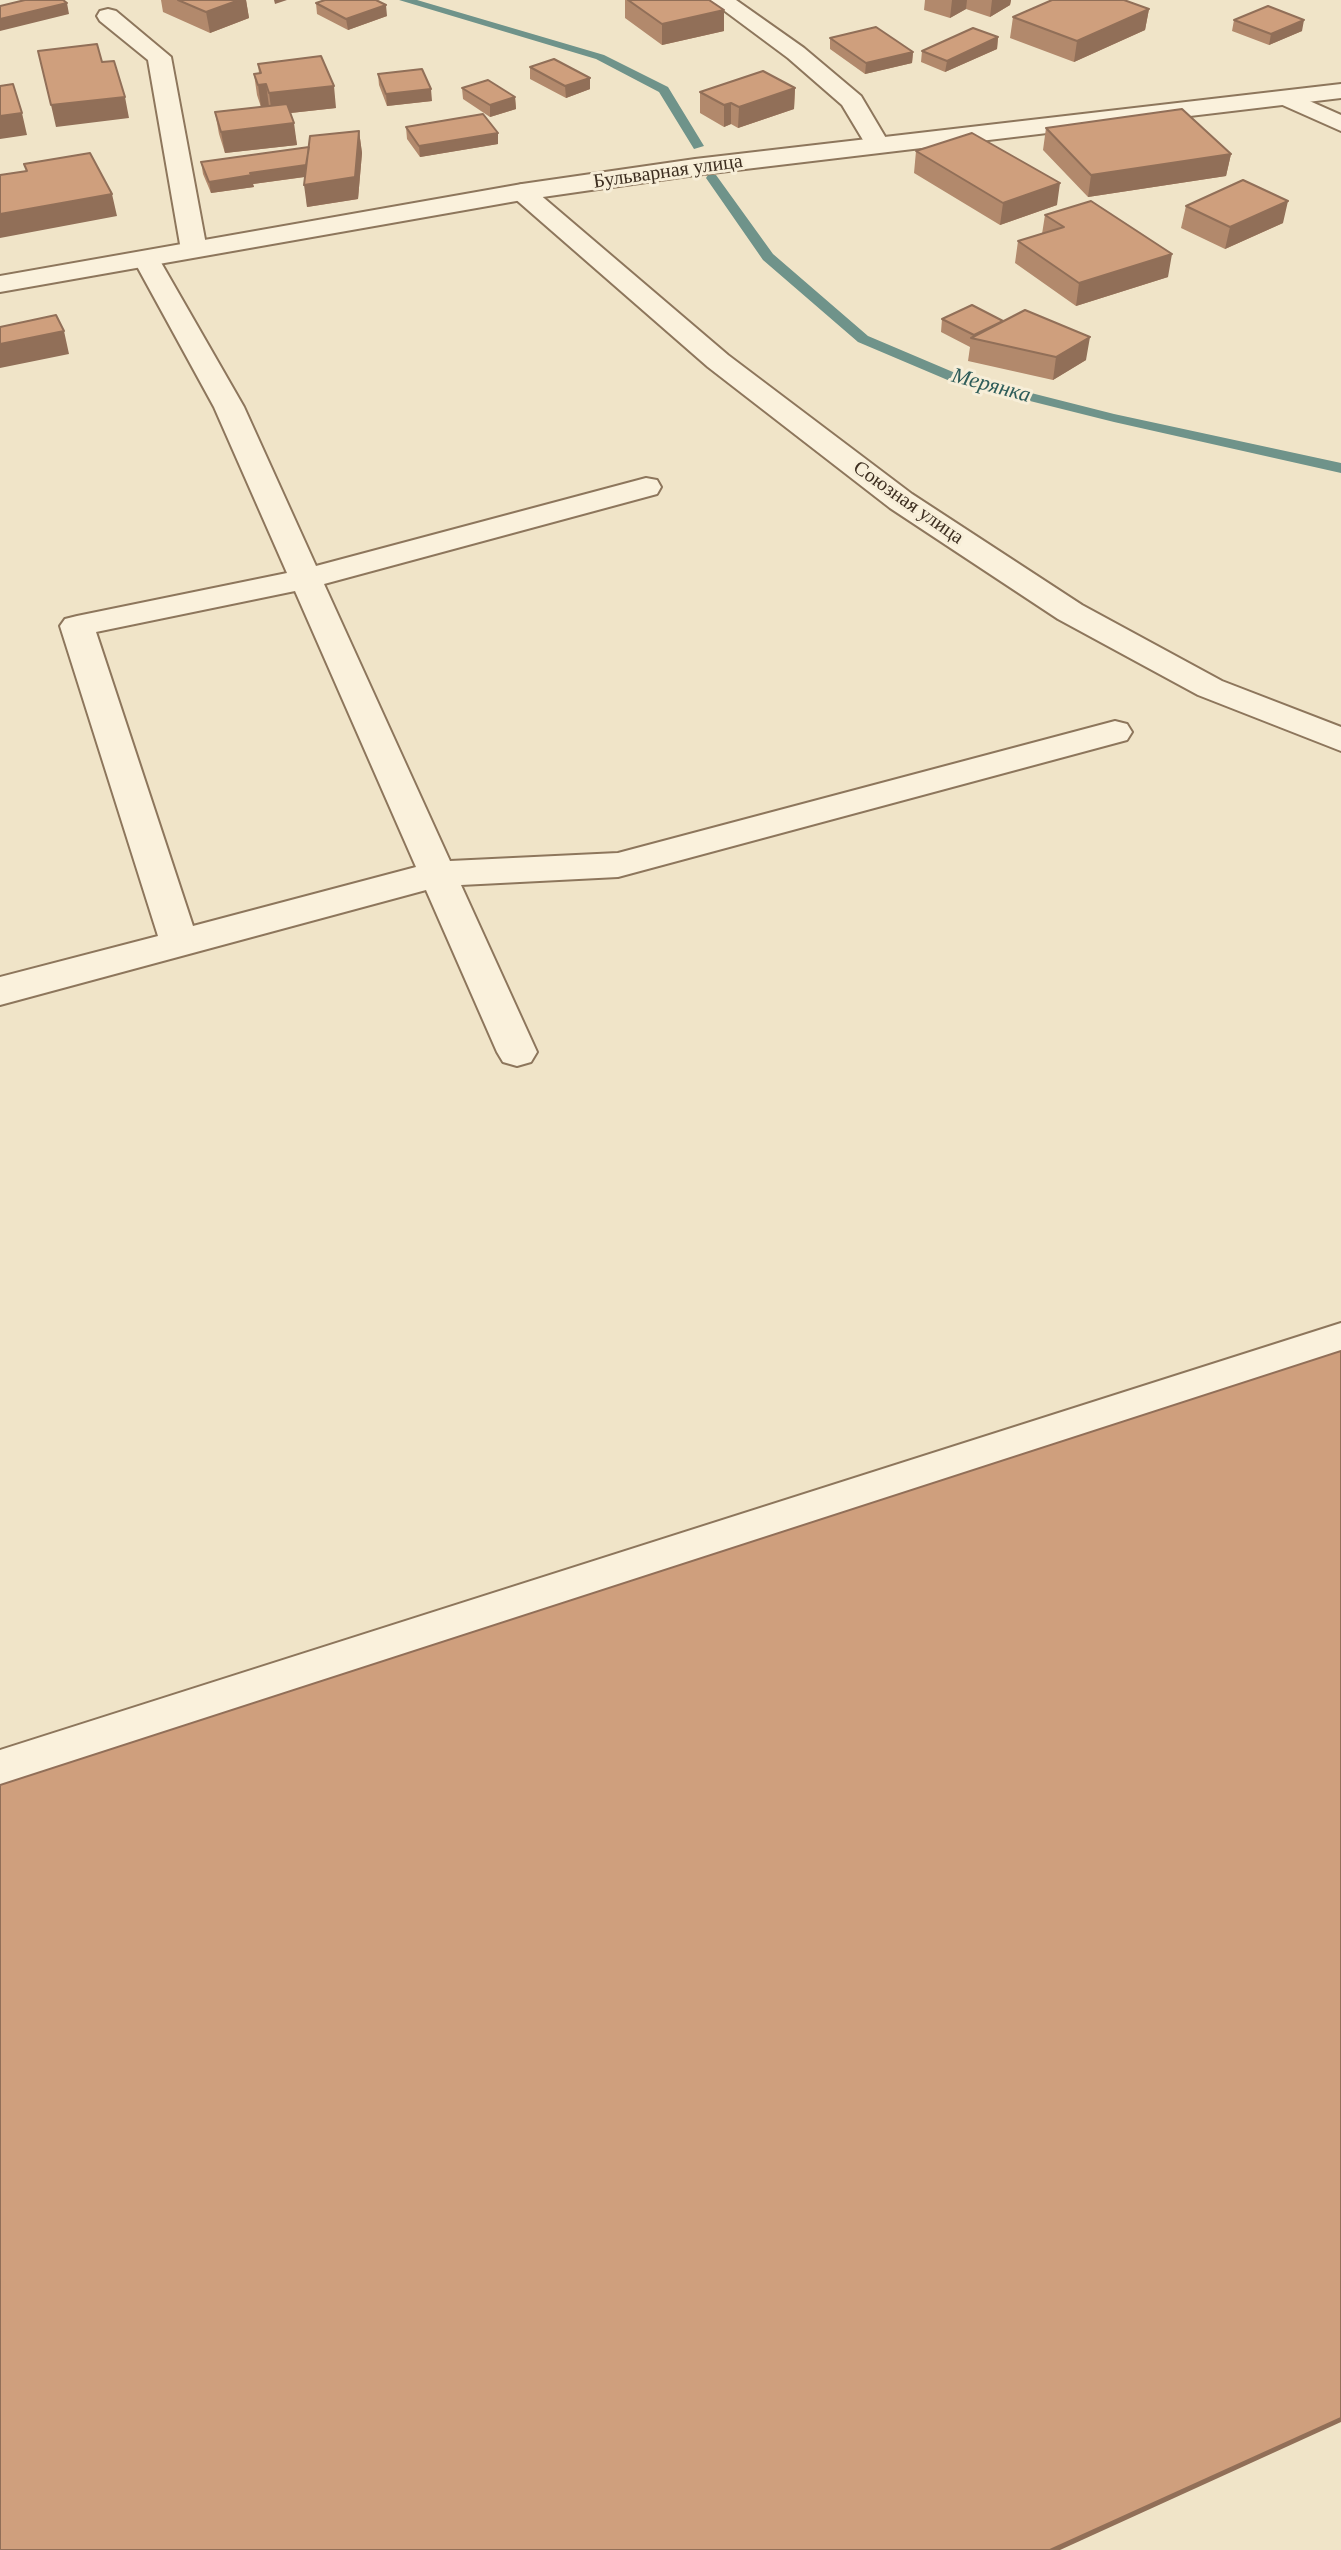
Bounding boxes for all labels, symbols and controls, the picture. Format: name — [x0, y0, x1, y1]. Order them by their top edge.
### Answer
street label: Бульварная улица — [592, 150, 744, 194]
water label: Мерянка — [949, 363, 1033, 409]
street label: Союзная улица — [848, 456, 968, 550]

